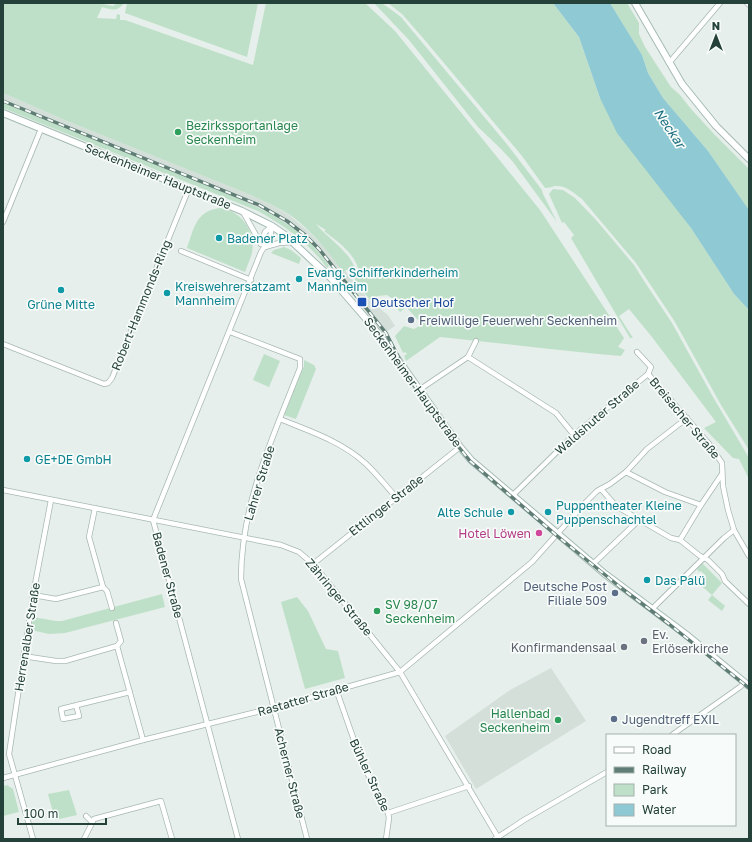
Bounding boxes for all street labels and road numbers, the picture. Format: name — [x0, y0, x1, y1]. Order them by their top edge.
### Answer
street label: Seckenheimer Hauptstraße — [83, 140, 233, 212]
street label: Robert-Hammonds-Ring — [108, 237, 174, 373]
street label: Seckenheimer Hauptstraße — [361, 314, 465, 450]
street label: Breisacher Straße — [646, 374, 724, 462]
street label: Waldshuter Straße — [552, 376, 642, 458]
street label: Lahrer Straße — [240, 444, 278, 522]
street label: Ettlinger Straße — [346, 471, 426, 539]
street label: Badener Straße — [149, 530, 187, 620]
street label: Zähringer Straße — [302, 555, 376, 639]
street label: Herrenalber Straße — [11, 582, 43, 692]
street label: Rastatter Straße — [256, 679, 350, 719]
street label: Acherner Straße — [271, 726, 309, 820]
street label: Bühler Straße — [347, 736, 393, 814]

